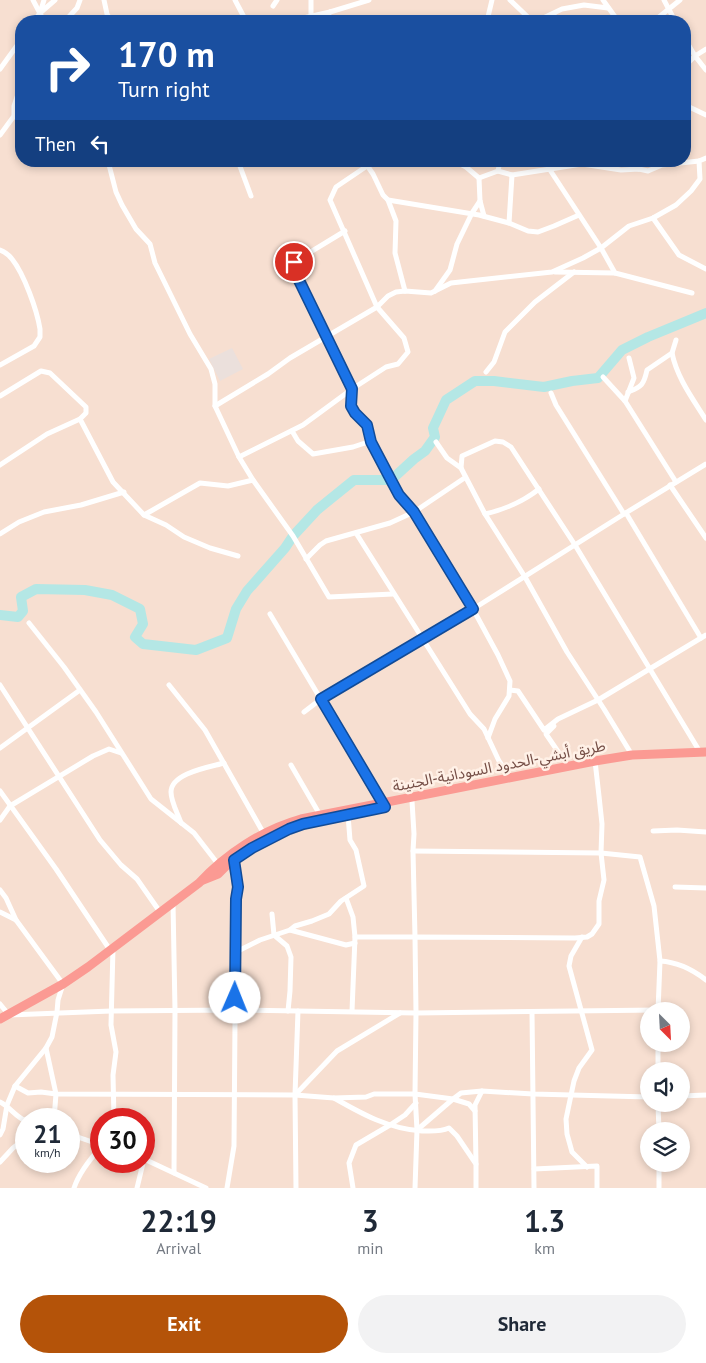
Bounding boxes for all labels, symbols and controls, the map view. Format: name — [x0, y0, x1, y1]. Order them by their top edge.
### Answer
text: 170 m — [118, 31, 215, 77]
icon: right — [35, 35, 100, 100]
text: Turn right — [118, 75, 210, 103]
icon: left — [86, 130, 114, 158]
text: Then — [35, 132, 76, 156]
pin — [273, 241, 315, 283]
icon: arrive — [280, 248, 308, 276]
street label: طريق أبشي-الحدود السودانية-الجنينة — [391, 736, 607, 798]
position arrow — [208, 971, 260, 1023]
north arrow — [640, 1002, 690, 1052]
map controls — [640, 1002, 690, 1172]
button: sound — [640, 1062, 690, 1112]
speed limit sign: 30 — [90, 1108, 155, 1173]
text: 21 — [33, 1118, 62, 1150]
button: layers — [640, 1122, 690, 1172]
text: km/h — [34, 1145, 61, 1160]
text: 22:19 — [141, 1201, 217, 1240]
text: 3 — [362, 1201, 379, 1240]
text: 1.3 — [524, 1201, 565, 1240]
text: Arrival — [156, 1238, 201, 1258]
text: min — [357, 1238, 383, 1258]
text: km — [534, 1238, 555, 1258]
button: Exit — [20, 1295, 348, 1353]
button: Share — [358, 1295, 686, 1353]

